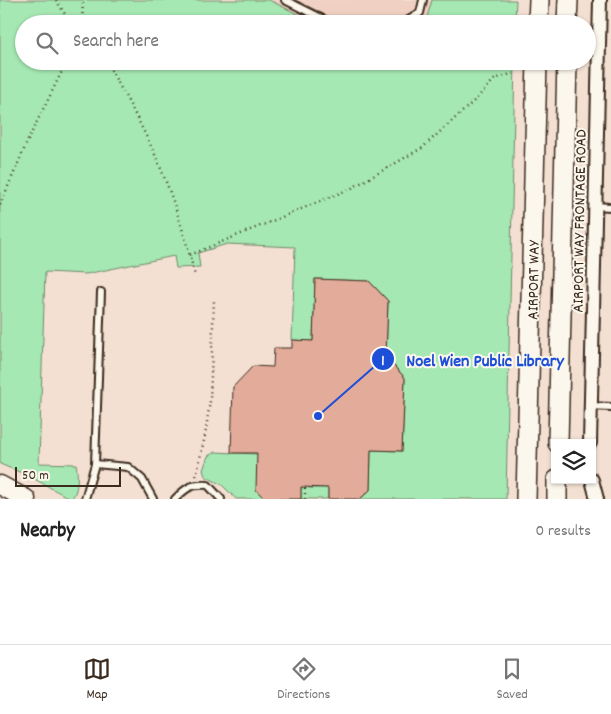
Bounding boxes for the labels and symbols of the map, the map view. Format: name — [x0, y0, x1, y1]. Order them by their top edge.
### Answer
street label: AIRPORT WAY FRONTAGE ROAD — [567, 129, 594, 313]
street label: AIRPORT WAY — [522, 239, 547, 320]
callout: Noel Wien Public Library — [371, 343, 573, 376]
text: Noel Wien Public Library — [406, 350, 564, 375]
text: 1 — [381, 351, 385, 373]
scale bar — [15, 464, 121, 487]

